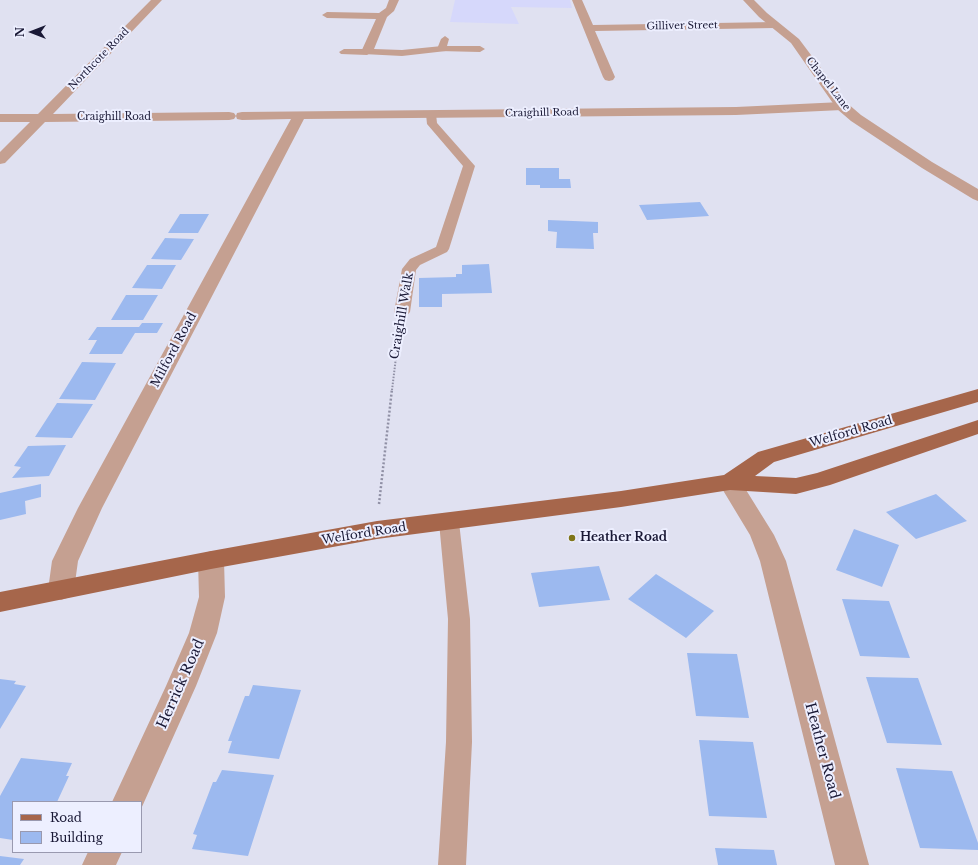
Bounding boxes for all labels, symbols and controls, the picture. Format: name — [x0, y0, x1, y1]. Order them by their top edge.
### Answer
north arrow — [12, 12, 52, 52]
street label: Gilliver Street — [646, 19, 718, 33]
street label: Northcote Road — [66, 25, 132, 93]
text: N — [13, 27, 27, 37]
street label: Chapel Lane — [803, 55, 853, 113]
street label: Craighill Road — [505, 106, 579, 120]
street label: Craighill Road — [77, 111, 151, 123]
street label: Craighill Walk — [387, 271, 417, 361]
street label: Milford Road — [148, 310, 200, 390]
street label: Welford Road — [808, 413, 894, 451]
street label: Welford Road — [321, 520, 407, 548]
place label: Heather Road — [580, 531, 667, 545]
marker: Heather Road — [567, 533, 577, 543]
street label: Herrick Road — [154, 637, 208, 731]
street label: Heather Road — [801, 701, 843, 801]
legend — [12, 801, 142, 853]
text: Road — [50, 810, 82, 825]
text: Building — [50, 830, 103, 845]

